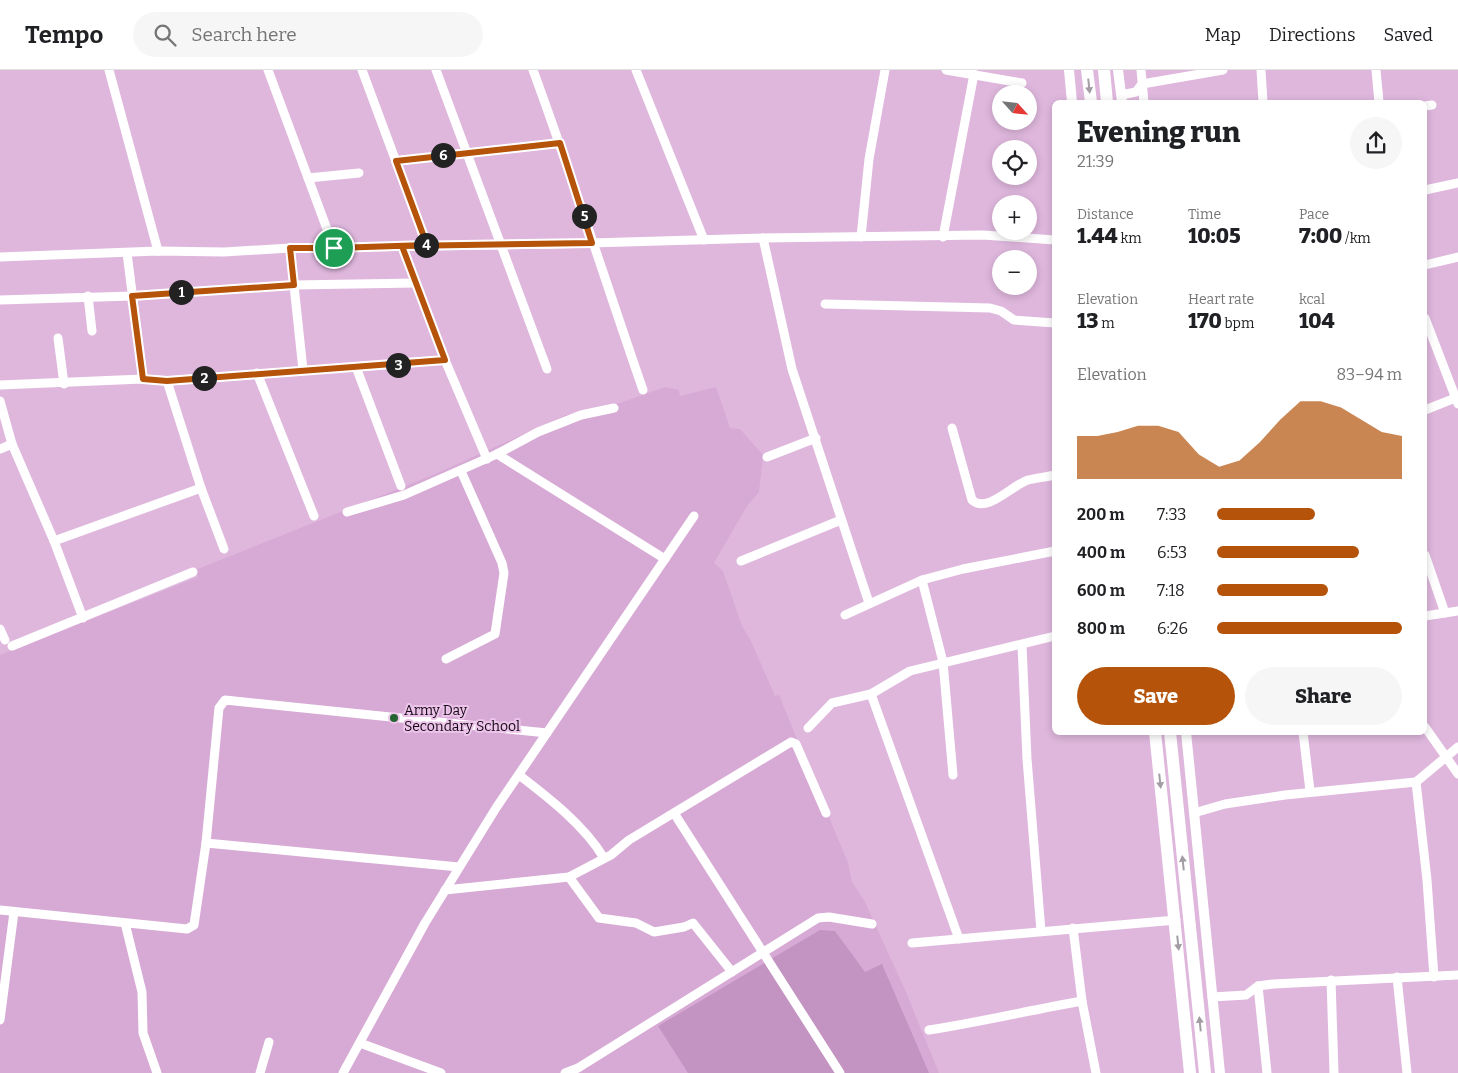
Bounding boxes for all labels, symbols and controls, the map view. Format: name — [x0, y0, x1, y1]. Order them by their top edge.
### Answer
search box — [133, 12, 483, 57]
text: Tempo — [25, 21, 103, 49]
icon: search — [151, 21, 179, 49]
text: Search here — [191, 23, 297, 46]
text: Map — [1205, 24, 1241, 46]
text: Directions — [1269, 24, 1356, 46]
text: Saved — [1384, 24, 1433, 46]
one-way arrow — [1085, 79, 1093, 95]
north arrow — [992, 85, 1038, 130]
map controls — [992, 85, 1037, 295]
text: Evening run — [1077, 116, 1240, 149]
button: share — [1350, 117, 1402, 169]
button: locate — [992, 140, 1037, 185]
pin: 6 — [430, 142, 456, 168]
text: 6 — [439, 147, 448, 164]
text: 21:39 — [1077, 152, 1114, 171]
button: + — [992, 195, 1037, 240]
pin: 5 — [572, 204, 596, 228]
text: Distance — [1077, 206, 1134, 223]
text: Time — [1188, 206, 1221, 223]
text: Pace — [1299, 206, 1329, 223]
text: 5 — [581, 208, 588, 225]
text: 1.44 — [1077, 223, 1118, 249]
text: 10:05 — [1188, 223, 1241, 249]
text: 7:00 — [1299, 223, 1342, 249]
pin — [313, 227, 355, 269]
text: km — [1118, 230, 1142, 247]
text: /km — [1342, 230, 1371, 247]
pin: 4 — [414, 232, 438, 258]
icon: arrive — [320, 234, 348, 262]
text: 4 — [422, 237, 431, 254]
button: − — [992, 250, 1037, 295]
pin: 1 — [168, 280, 194, 304]
text: 1 — [178, 284, 185, 301]
text: Elevation — [1077, 291, 1138, 308]
text: Heart rate — [1188, 291, 1254, 308]
text: kcal — [1299, 291, 1325, 308]
text: 13 — [1077, 308, 1098, 334]
text: 170 — [1188, 308, 1222, 334]
text: 104 — [1299, 308, 1335, 334]
text: m — [1098, 315, 1115, 332]
text: bpm — [1222, 315, 1254, 332]
pin: 3 — [386, 352, 410, 378]
text: 3 — [394, 357, 403, 374]
text: Elevation — [1077, 365, 1147, 384]
text: 83–94 m — [1337, 365, 1402, 384]
pin: 2 — [192, 366, 216, 390]
text: 2 — [201, 370, 208, 387]
text: 200 m — [1077, 505, 1124, 524]
text: 7:33 — [1157, 505, 1186, 524]
text: 400 m — [1077, 543, 1125, 562]
text: 6:53 — [1157, 543, 1187, 562]
text: 600 m — [1077, 581, 1125, 600]
text: 7:18 — [1157, 581, 1185, 600]
text: 800 m — [1077, 619, 1125, 638]
text: 6:26 — [1157, 619, 1188, 638]
button: Save — [1077, 667, 1235, 725]
button: Share — [1245, 667, 1402, 725]
place label: Army Day Secondary School — [404, 702, 520, 735]
marker: Army Day Secondary School — [388, 712, 400, 724]
one-way arrow — [1156, 773, 1164, 789]
one-way arrow — [1179, 855, 1187, 871]
one-way arrow — [1174, 935, 1182, 951]
one-way arrow — [1196, 1016, 1204, 1032]

